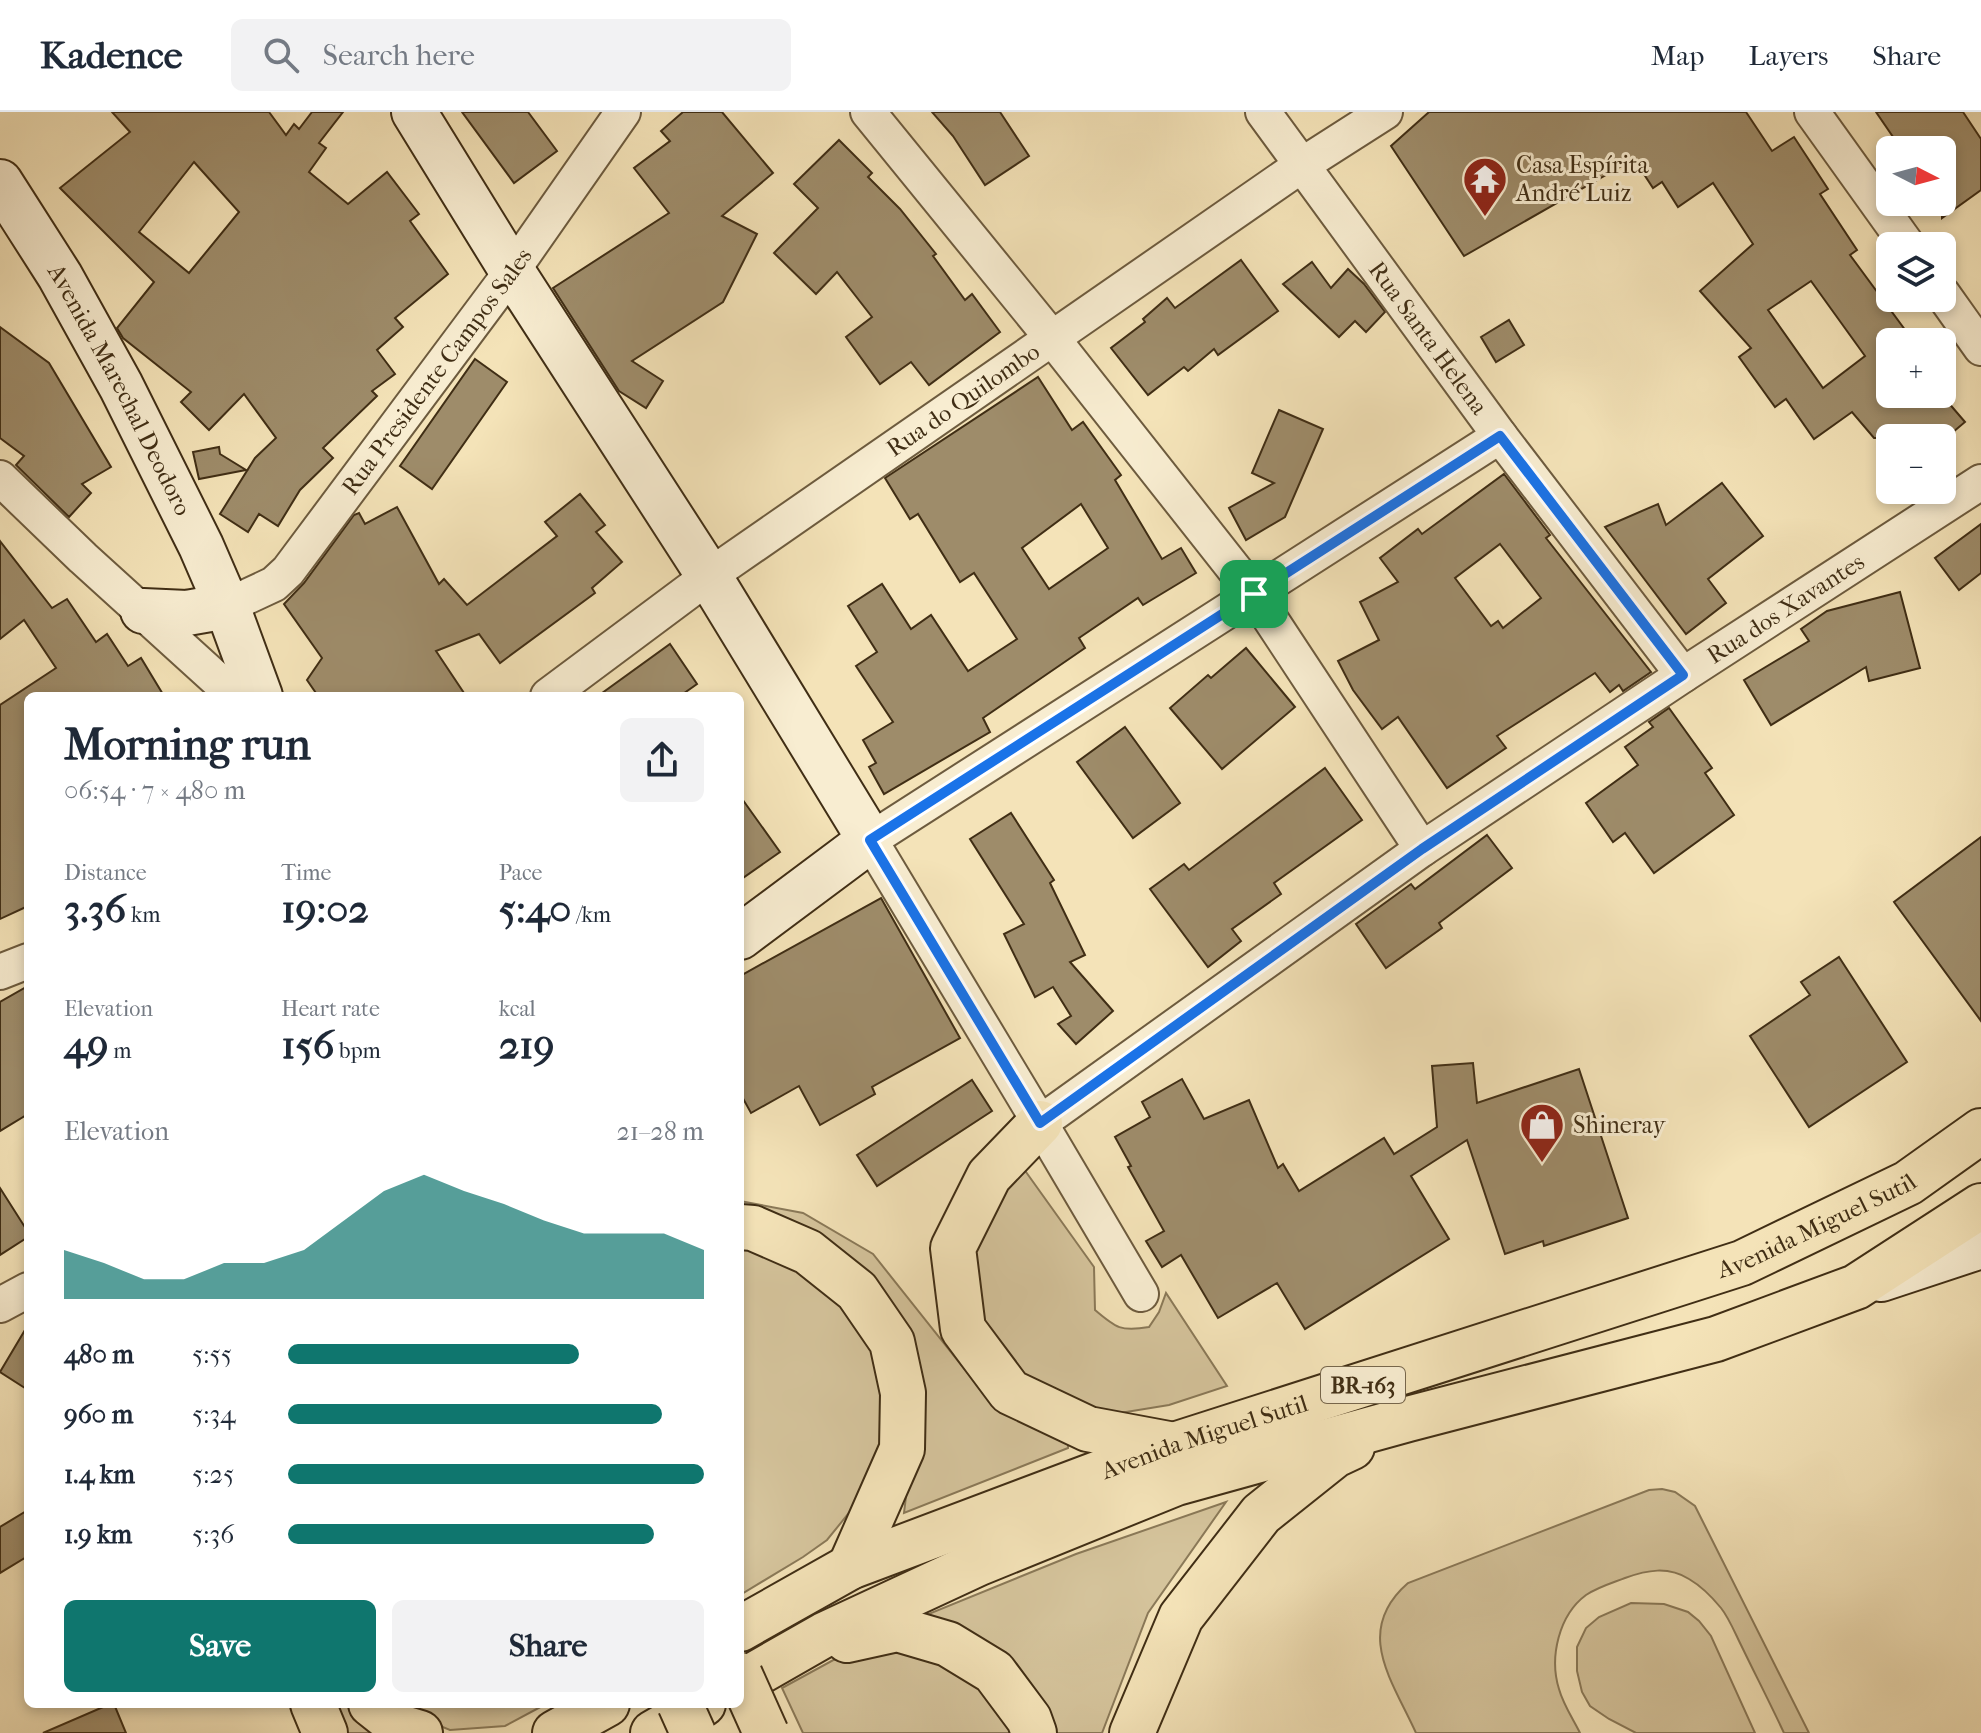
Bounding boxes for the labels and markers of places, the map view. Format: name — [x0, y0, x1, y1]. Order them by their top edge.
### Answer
place label: Casa Espírita André Luiz — [1515, 151, 1650, 207]
temple icon: Casa Espírita André Luiz — [1461, 155, 1509, 218]
pin — [1220, 560, 1288, 628]
shop icon: Shineray — [1518, 1101, 1566, 1164]
place label: Shineray — [1573, 1111, 1667, 1139]

